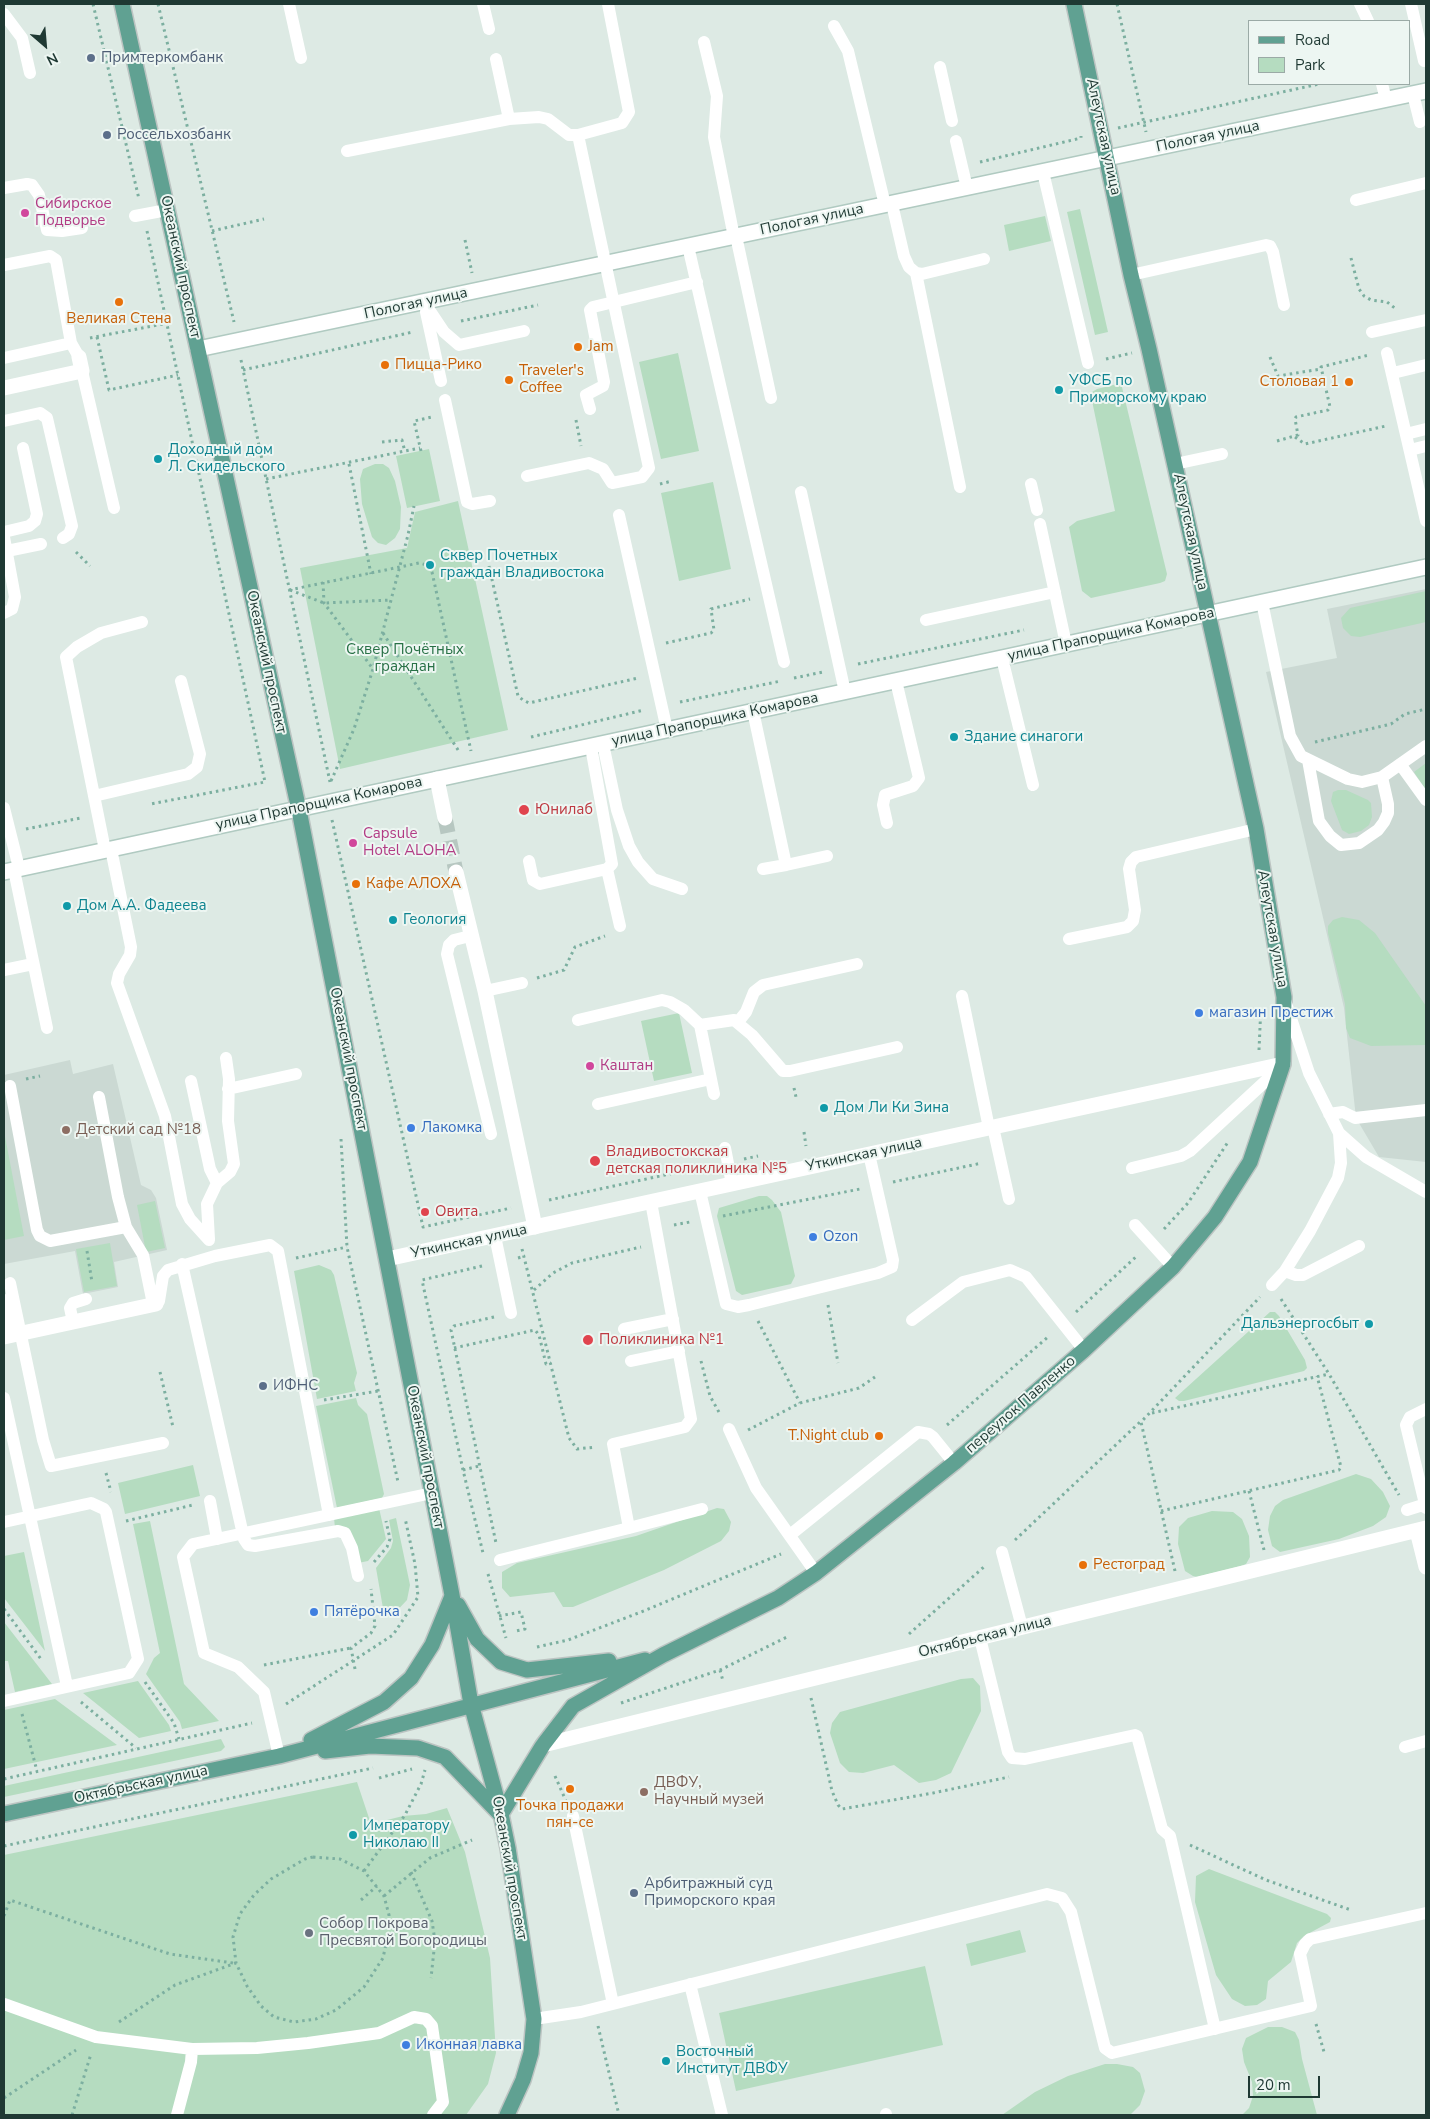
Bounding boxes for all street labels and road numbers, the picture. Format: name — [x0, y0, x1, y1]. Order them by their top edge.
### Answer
street label: Алеутская улица — [1082, 77, 1124, 197]
street label: Пологая улица — [1155, 117, 1261, 157]
street label: Океанский проспект — [156, 194, 204, 340]
street label: Пологая улица — [759, 200, 865, 240]
street label: Пологая улица — [363, 284, 469, 324]
street label: Алеутская улица — [1169, 472, 1211, 592]
street label: Океанский проспект — [242, 589, 290, 735]
street label: улица Прапорщика Комарова — [1006, 604, 1216, 666]
street label: улица Прапорщика Комарова — [610, 689, 820, 751]
street label: улица Прапорщика Комарова — [214, 773, 424, 835]
street label: Алеутская улица — [1253, 869, 1291, 989]
street label: Океанский проспект — [325, 986, 371, 1132]
street label: Уткинская улица — [804, 1134, 924, 1176]
street label: Уткинская улица — [409, 1221, 529, 1263]
street label: переулок Павленко — [962, 1352, 1080, 1458]
street label: Океанский проспект — [402, 1384, 448, 1530]
street label: Октябрьская улица — [917, 1612, 1053, 1662]
street label: Октябрьская улица — [72, 1762, 210, 1808]
street label: Океанский проспект — [488, 1795, 530, 1941]

